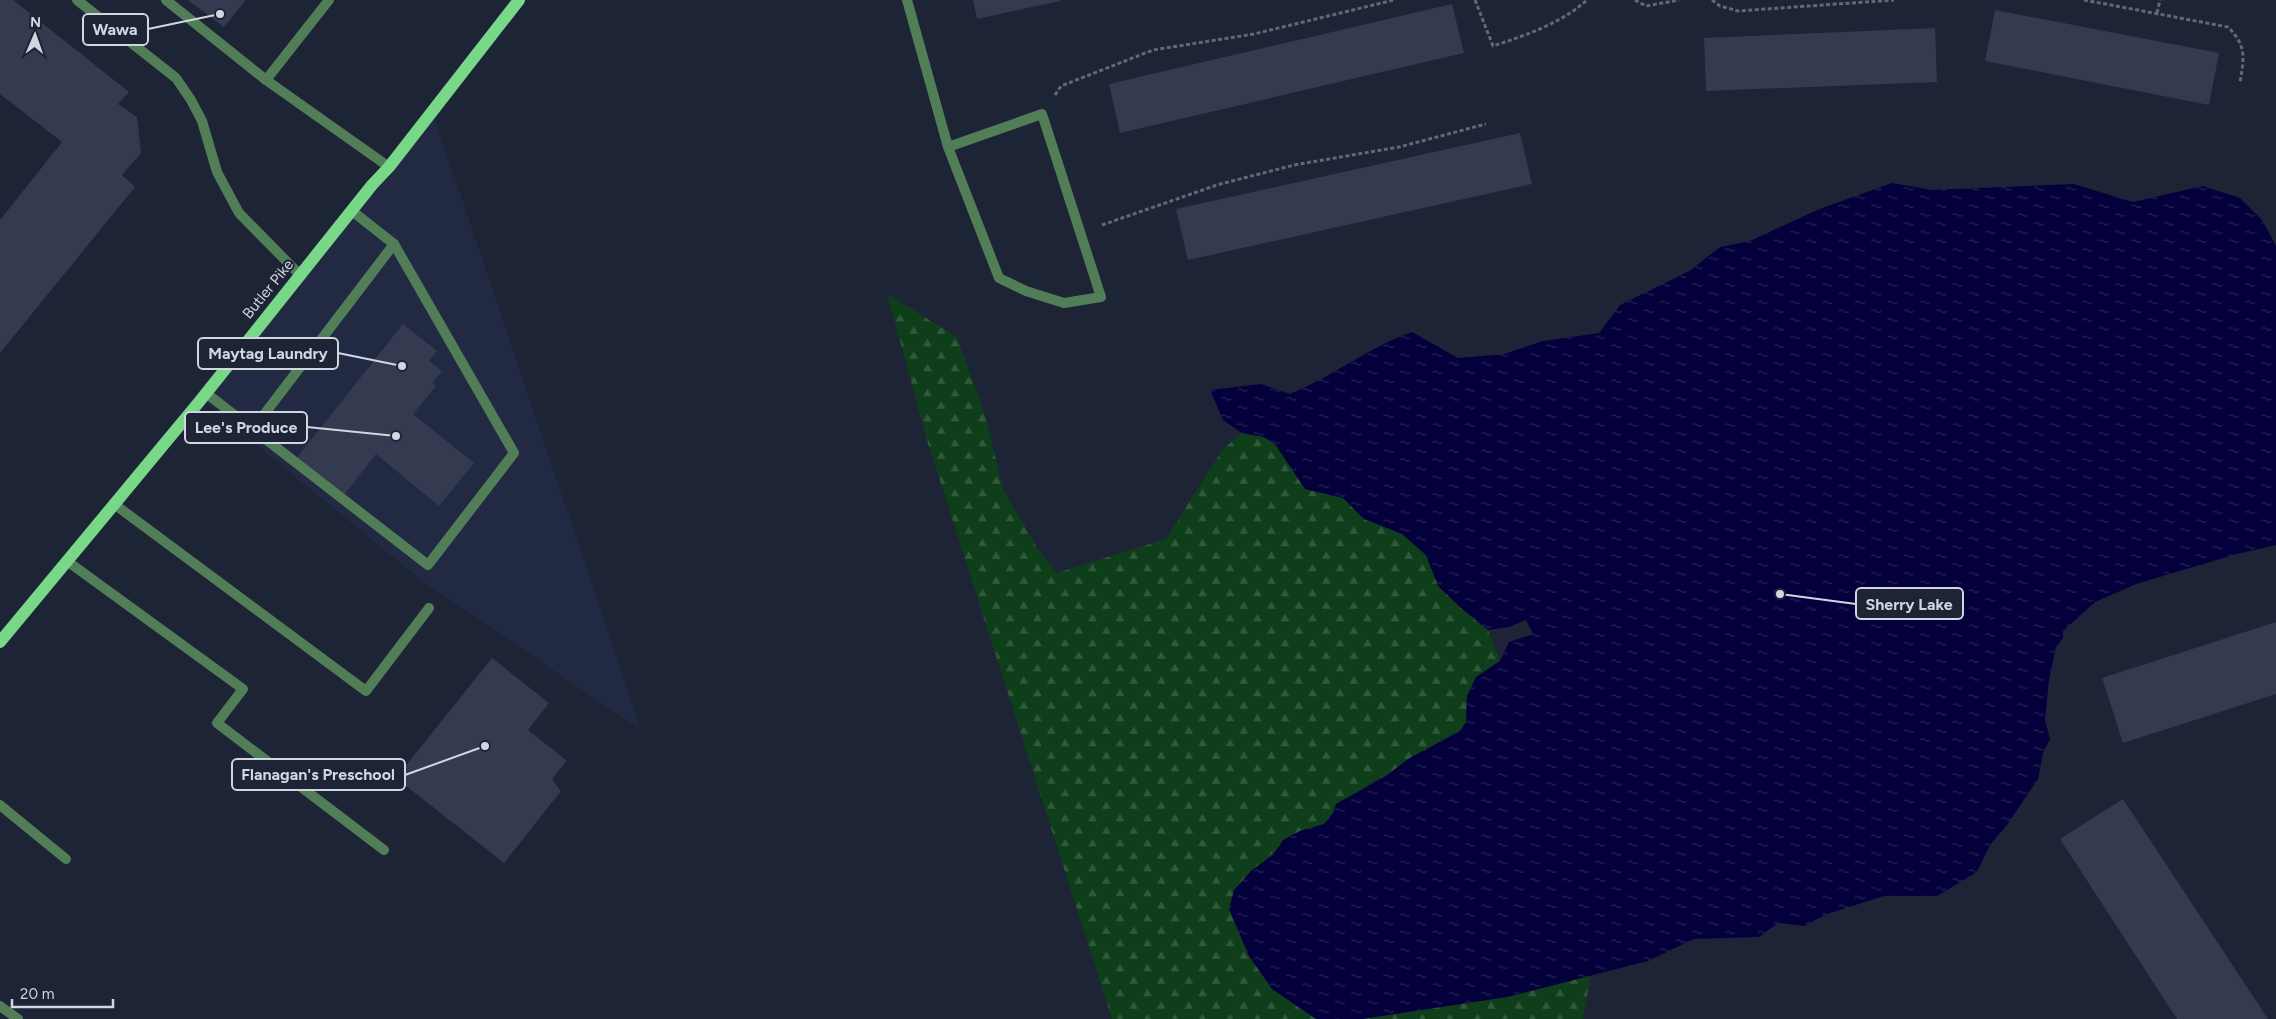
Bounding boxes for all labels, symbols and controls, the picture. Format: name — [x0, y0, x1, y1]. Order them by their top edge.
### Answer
north arrow — [10, 10, 60, 60]
text: N — [30, 14, 41, 31]
callout: Wawa — [83, 14, 148, 45]
text: Wawa — [92, 20, 138, 39]
street label: Butler Pike — [239, 256, 297, 322]
callout: Maytag Laundry — [198, 338, 338, 369]
text: Maytag Laundry — [208, 344, 329, 363]
callout: Lee's Produce — [185, 412, 307, 443]
text: Lee's Produce — [195, 418, 297, 437]
callout: Sherry Lake — [1856, 588, 1963, 619]
text: Sherry Lake — [1865, 595, 1953, 614]
callout: Flanagan's Preschool — [232, 759, 405, 790]
text: Flanagan's Preschool — [241, 765, 395, 784]
scale bar — [12, 976, 114, 1008]
text: 20 m — [20, 985, 54, 1003]

